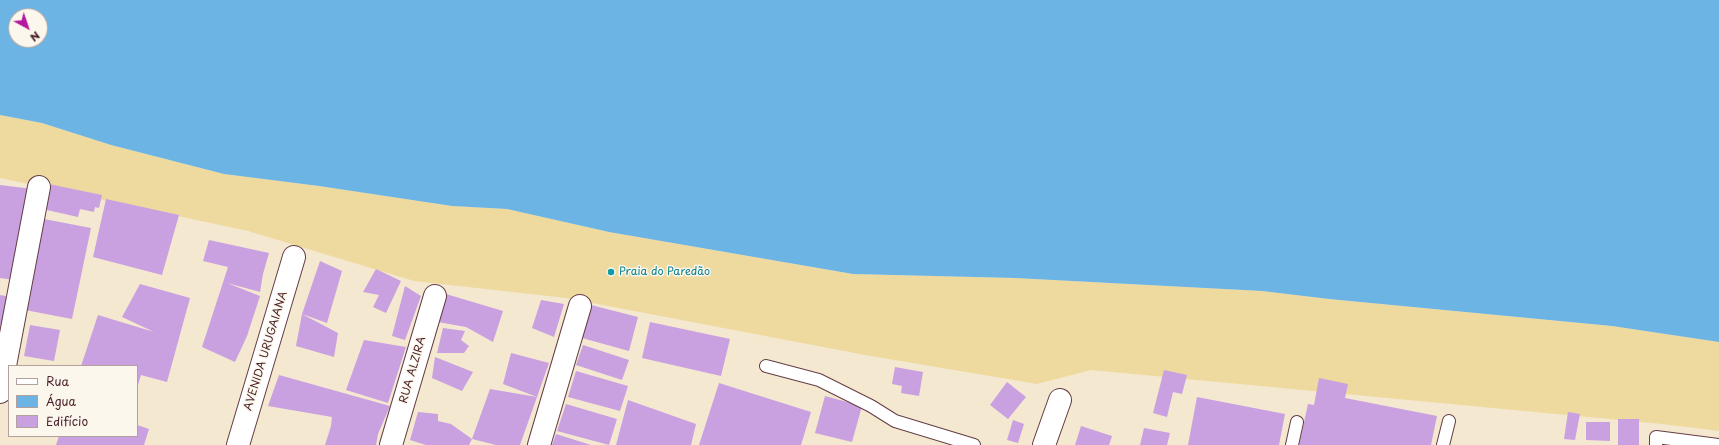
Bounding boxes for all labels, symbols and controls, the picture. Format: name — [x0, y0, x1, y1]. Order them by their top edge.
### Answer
north arrow — [8, 8, 48, 48]
text: N — [27, 27, 44, 46]
place label: Praia do Paredão — [619, 265, 710, 279]
marker: Praia do Paredão — [606, 267, 616, 277]
street label: AVENIDA URUGAIANA — [242, 290, 290, 412]
street label: RUA ALZIRA — [397, 335, 429, 405]
legend — [8, 365, 138, 437]
text: Rua — [46, 372, 69, 390]
text: Água — [46, 392, 76, 410]
text: Edifício — [46, 412, 88, 430]

